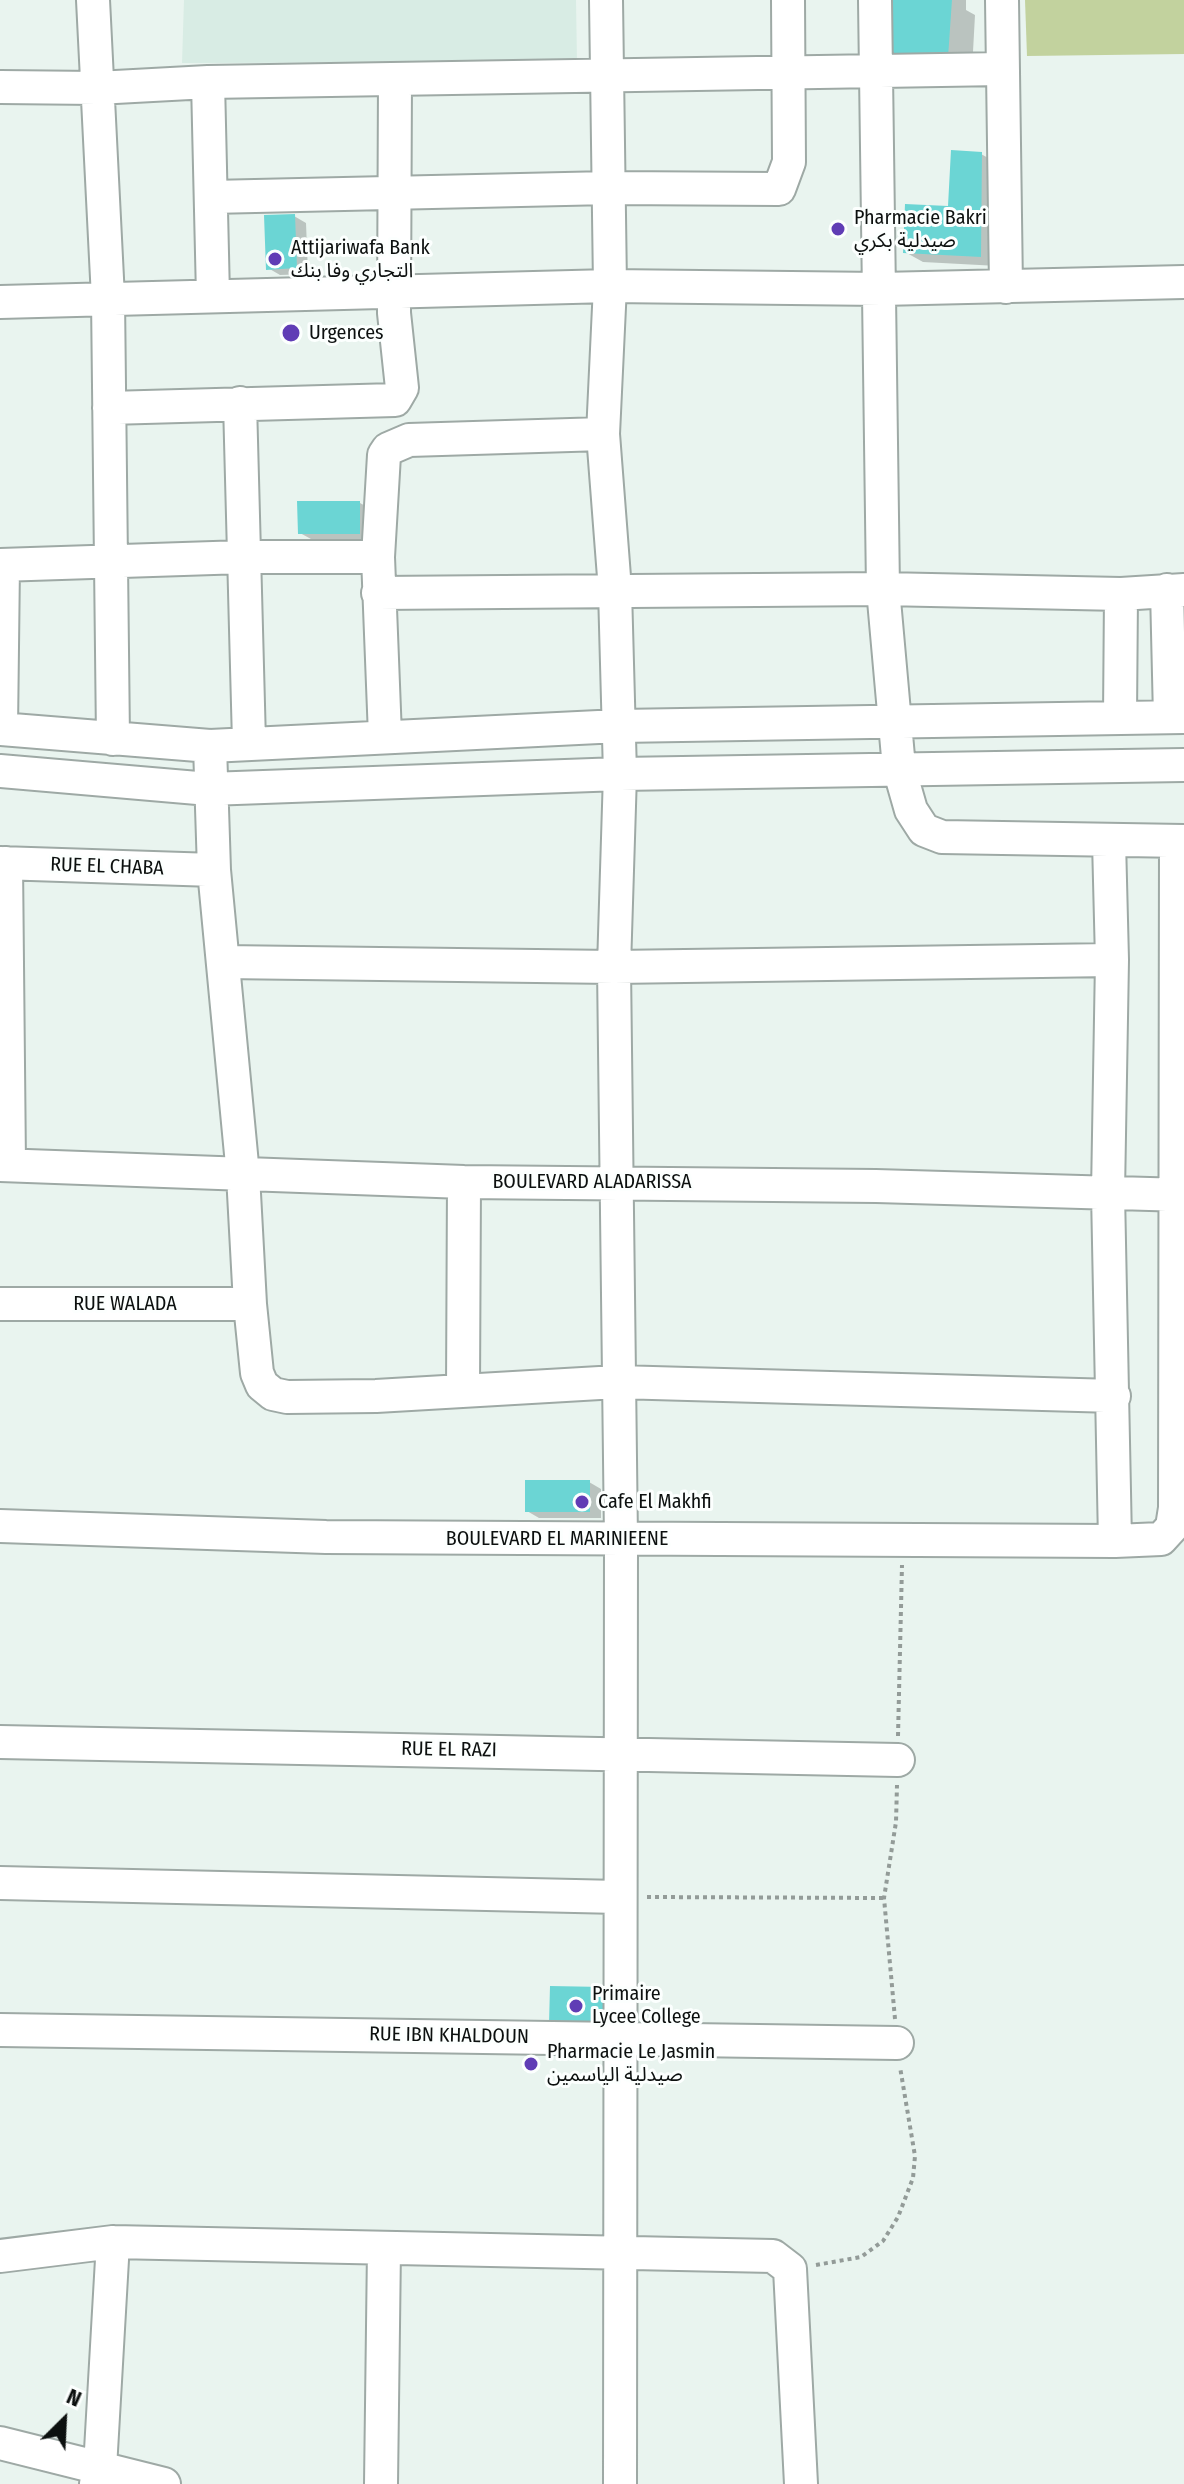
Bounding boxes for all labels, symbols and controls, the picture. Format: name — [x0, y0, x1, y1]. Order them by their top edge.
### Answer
place label: Pharmacie Bakri صيدلية بكري — [854, 206, 987, 253]
marker: Pharmacie Bakri صيدلية بكري — [829, 220, 847, 238]
place label: Attijariwafa Bank التجاري وفا بنك — [291, 236, 430, 283]
marker: Attijariwafa Bank التجاري وفا بنك — [266, 250, 284, 268]
place label: Urgences — [309, 321, 384, 345]
marker: Urgences — [280, 322, 302, 344]
street label: RUE EL CHABA — [50, 853, 164, 881]
street label: BOULEVARD ALADARISSA — [492, 1170, 692, 1194]
street label: RUE WALADA — [73, 1292, 177, 1316]
place label: Cafe El Makhfi — [598, 1490, 712, 1514]
marker: Cafe El Makhfi — [573, 1493, 591, 1511]
street label: BOULEVARD EL MARINIEENE — [446, 1527, 668, 1551]
street label: RUE EL RAZI — [401, 1737, 497, 1763]
place label: Primaire Lycee College — [592, 1982, 701, 2029]
marker: Primaire Lycee College — [567, 1997, 585, 2015]
street label: RUE IBN KHALDOUN — [369, 2023, 529, 2049]
place label: Pharmacie Le Jasmin صيدلية الياسمين — [547, 2040, 715, 2087]
marker: Pharmacie Le Jasmin صيدلية الياسمين — [522, 2055, 540, 2073]
north arrow — [24, 2380, 104, 2460]
text: N — [62, 2383, 85, 2413]

